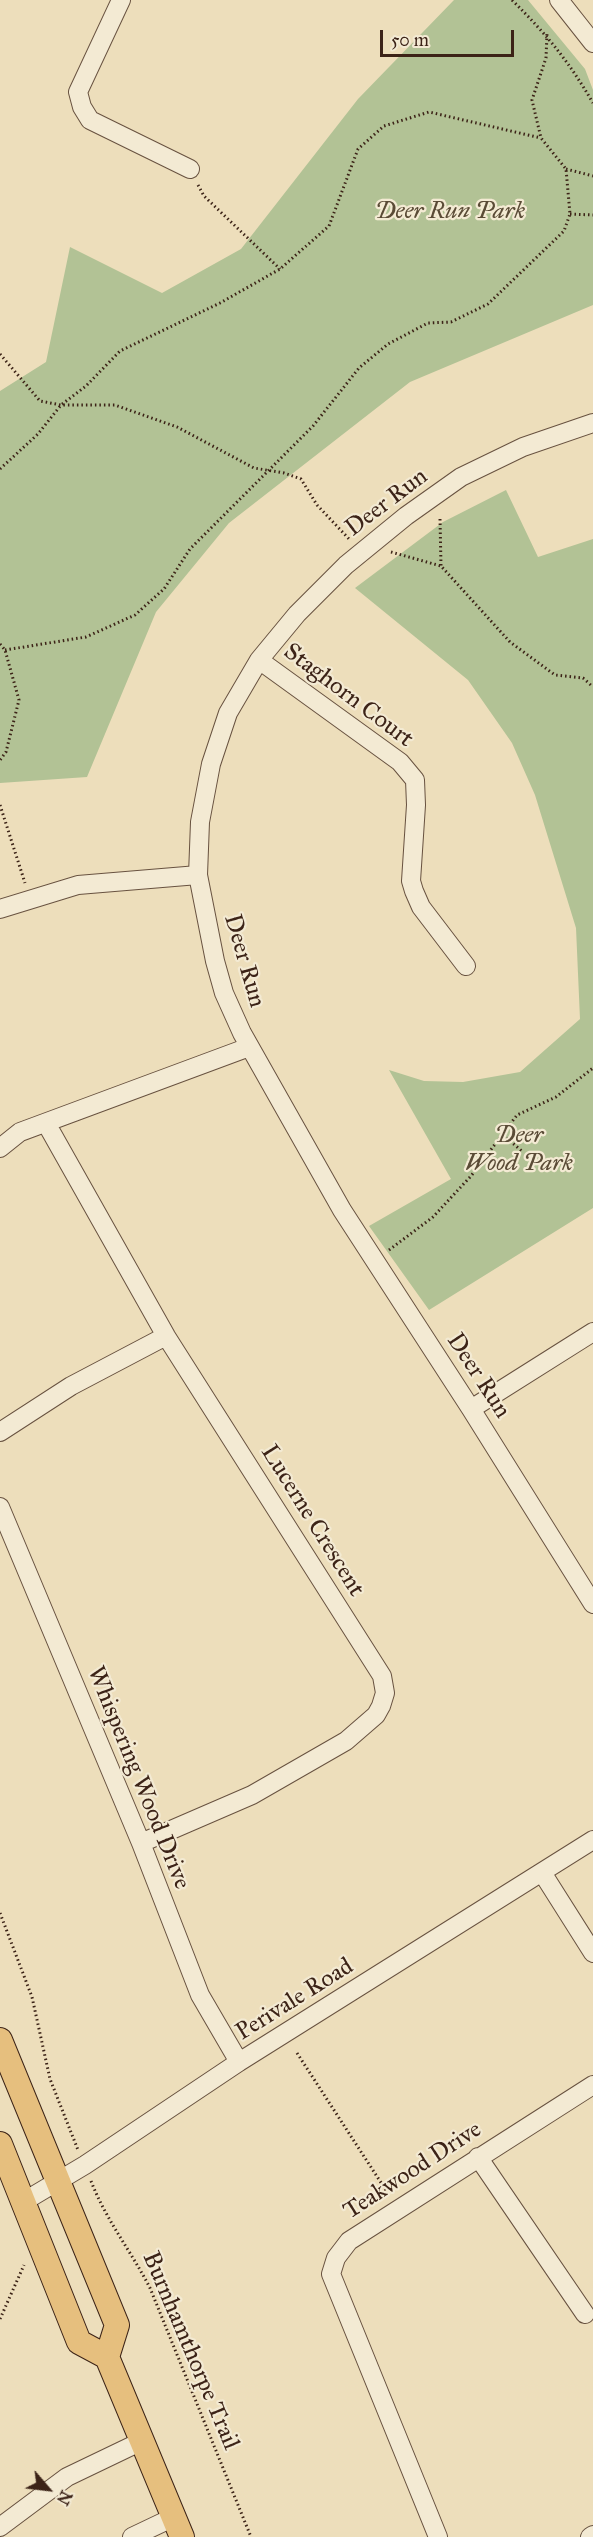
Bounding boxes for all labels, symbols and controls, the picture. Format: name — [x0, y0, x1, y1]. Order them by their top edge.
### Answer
scale bar — [383, 18, 516, 56]
text: 50 m — [391, 29, 429, 51]
park label: Deer Run Park — [375, 198, 525, 226]
street label: Deer Run — [340, 463, 434, 543]
street label: Staghorn Court — [277, 638, 419, 754]
street label: Deer Run — [217, 911, 271, 1011]
park label: Deer Wood Park — [465, 1122, 573, 1178]
street label: Deer Run — [440, 1328, 516, 1424]
street label: Lucerne Crescent — [254, 1440, 370, 1602]
street label: Whispering Wood Drive — [80, 1662, 196, 1894]
street label: Perivale Road — [231, 1953, 359, 2047]
street label: Teakwood Drive — [339, 2116, 487, 2226]
street label: Burnhamthorpe Trail — [135, 2248, 245, 2454]
north arrow — [18, 2459, 78, 2519]
text: N — [53, 2487, 76, 2508]

